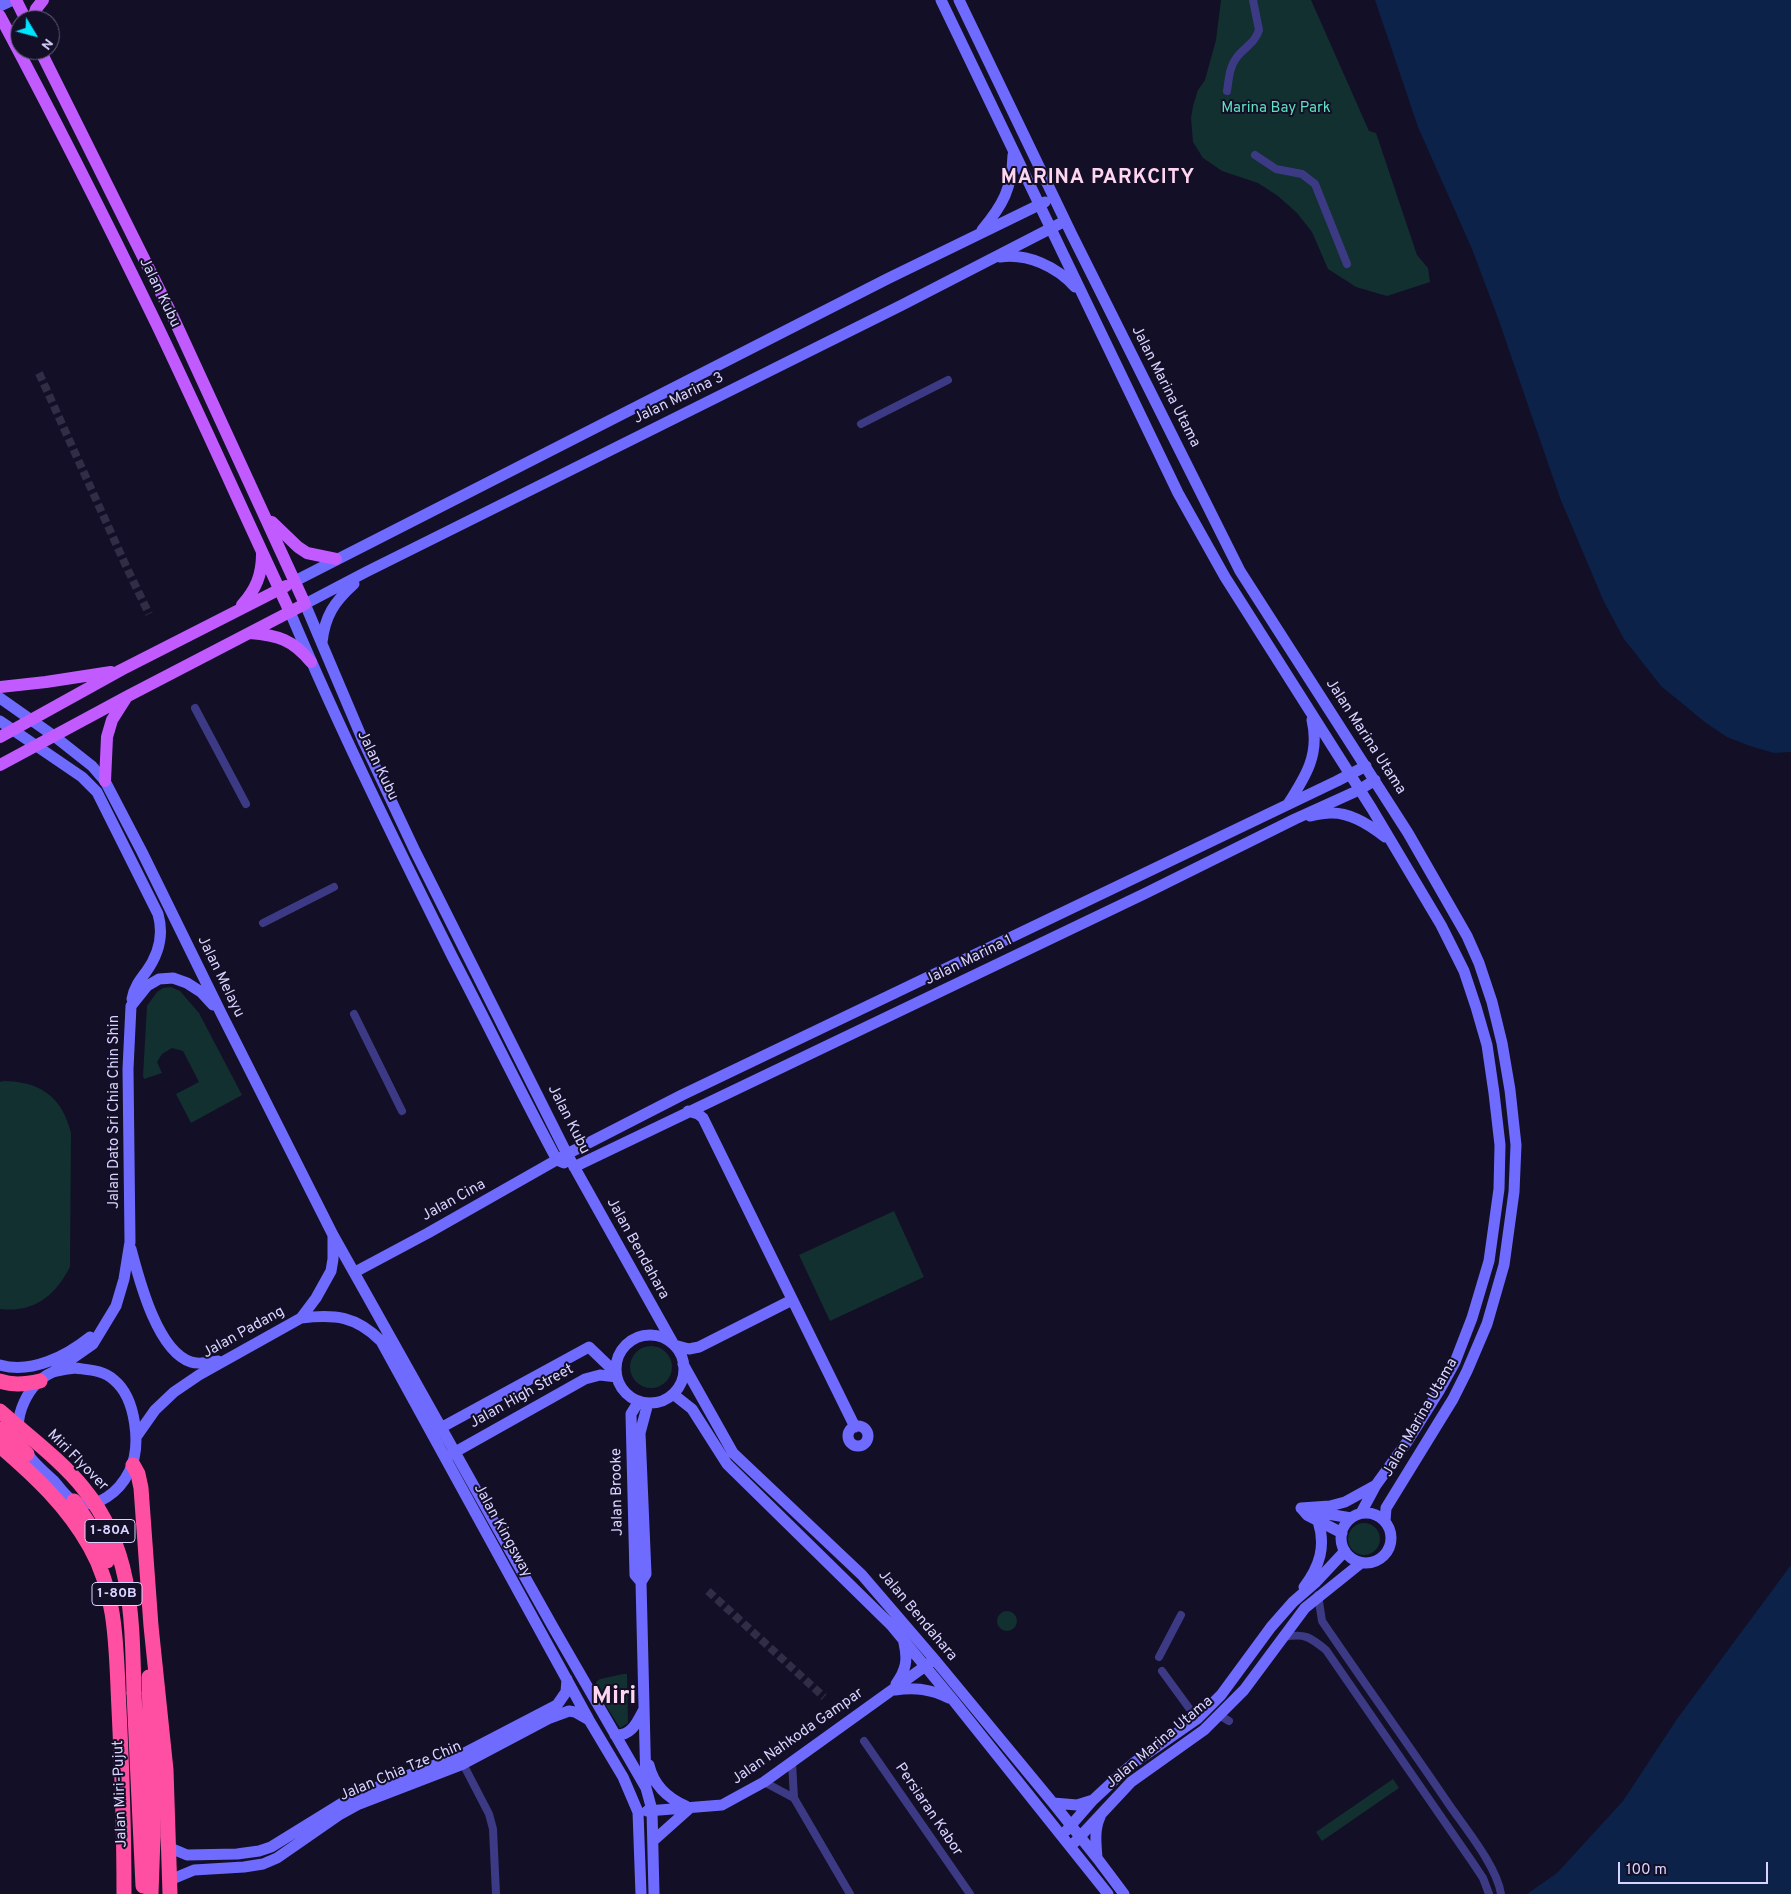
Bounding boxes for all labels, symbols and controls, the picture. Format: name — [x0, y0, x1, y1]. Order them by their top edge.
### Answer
north arrow — [10, 10, 60, 60]
text: N — [37, 35, 56, 53]
park label: Marina Bay Park — [1221, 100, 1331, 118]
district label: MARINA PARKCITY — [999, 167, 1197, 191]
street label: Jalan Kubu — [134, 255, 184, 331]
street label: Jalan Marina Utama — [1127, 323, 1203, 451]
street label: Jalan Marina 3 — [631, 369, 727, 429]
street label: Jalan Marina Utama — [1321, 676, 1409, 798]
street label: Jalan Kubu — [352, 728, 402, 804]
street label: Jalan Marina 1 — [922, 932, 1016, 990]
street label: Jalan Melayu — [193, 933, 247, 1021]
street label: Jalan Dato Sri Chia Chin Shin — [106, 1015, 124, 1209]
street label: Jalan Kubu — [543, 1082, 593, 1158]
street label: Jalan Cina — [419, 1176, 489, 1226]
street label: Jalan Bendahara — [602, 1195, 672, 1303]
street label: Jalan Padang — [200, 1303, 288, 1363]
street label: Jalan Marina Utama — [1380, 1356, 1462, 1480]
street label: Jalan High Street — [467, 1361, 577, 1433]
street label: Miri Flyover — [43, 1427, 111, 1495]
street label: Jalan Brooke — [608, 1448, 628, 1536]
street label: Jalan Kingsway — [469, 1481, 535, 1581]
road number: 1-80A — [85, 1520, 135, 1542]
street label: Jalan Bendahara — [874, 1567, 960, 1665]
road number: 1-80B — [92, 1582, 142, 1606]
district label: Miri — [592, 1683, 636, 1713]
street label: Jalan Nahkoda Gampar — [729, 1685, 867, 1789]
street label: Jalan Marina Utama — [1103, 1693, 1217, 1793]
street label: Jalan Chia Tze Chin — [337, 1738, 465, 1806]
street label: Jalan Miri-Pujut — [110, 1740, 132, 1848]
street label: Persiaran Kabor — [890, 1760, 966, 1860]
scale bar — [1621, 1852, 1771, 1884]
text: 100 m — [1626, 1861, 1667, 1880]

